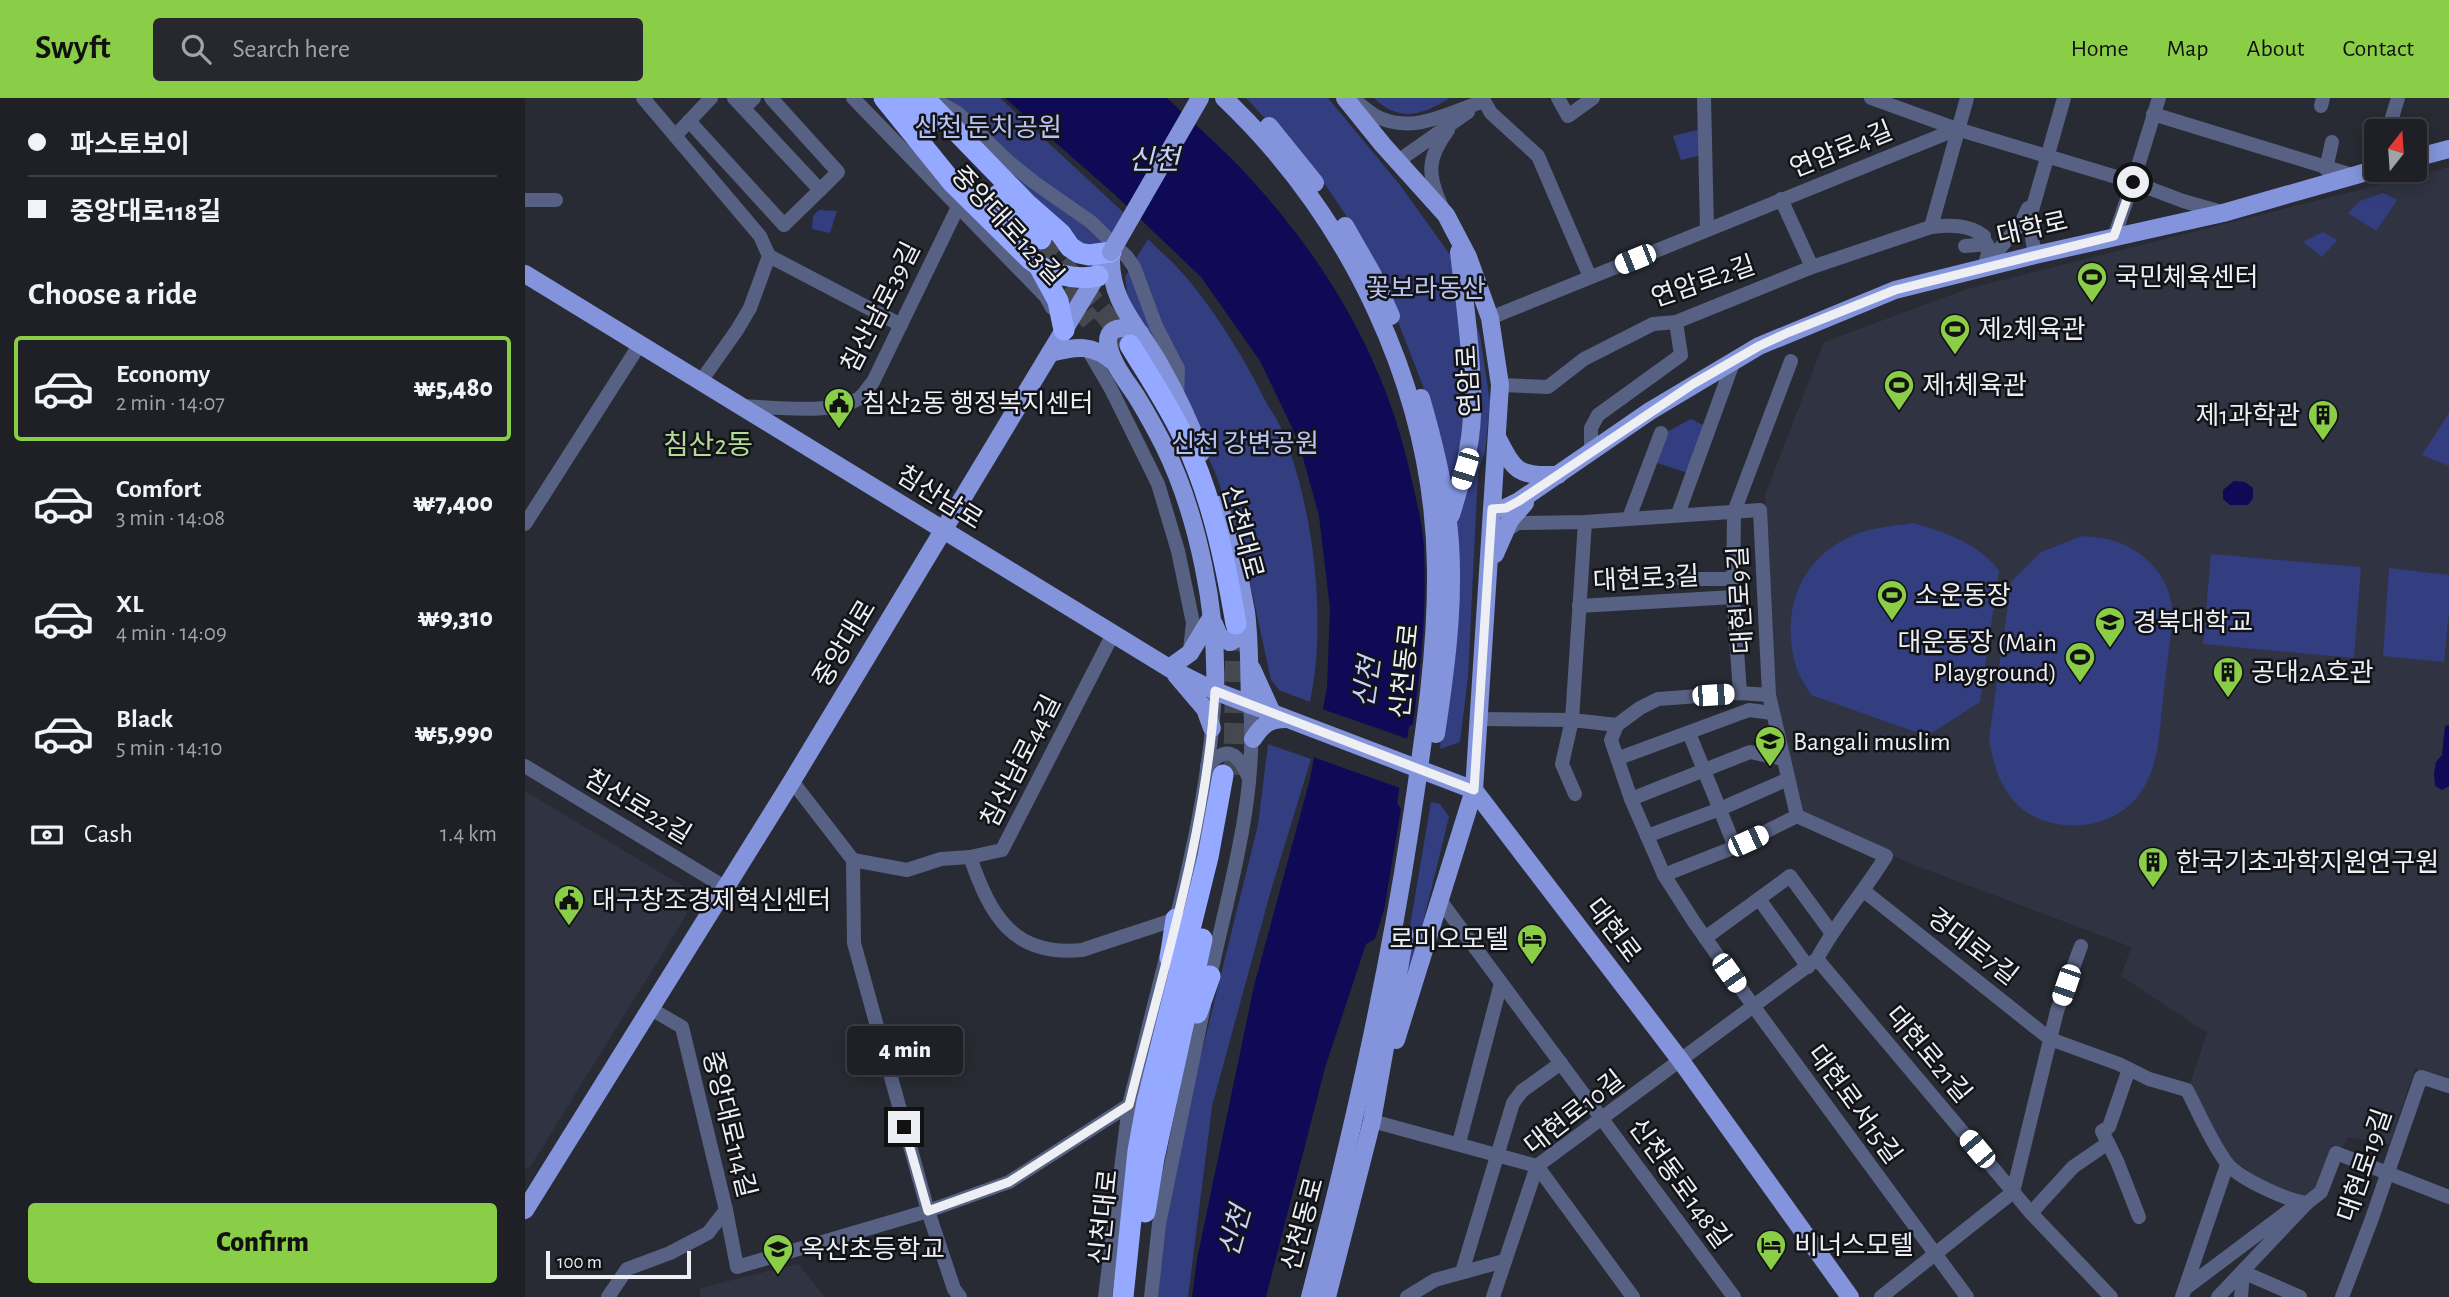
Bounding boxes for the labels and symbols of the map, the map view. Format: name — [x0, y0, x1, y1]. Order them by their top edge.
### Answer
park label: 신천 둔치공원 — [914, 114, 1062, 141]
street label: 연암로4길 — [1786, 117, 1896, 182]
north arrow — [2364, 119, 2427, 182]
water label: 신천 — [1128, 145, 1183, 175]
street label: 중앙대로123길 — [946, 161, 1069, 290]
route start — [2117, 166, 2149, 198]
street label: 대학로 — [1994, 207, 2070, 250]
street label: 침산남로39길 — [836, 238, 925, 377]
car — [1612, 241, 1659, 277]
street label: 연암로2길 — [1648, 251, 1758, 312]
sports icon: 국민체육센터 — [2075, 260, 2109, 304]
place label: 국민체육센터 — [2115, 264, 2259, 291]
park label: 꽃보라동산 — [1366, 275, 1486, 302]
sports icon: 제2체육관 — [1938, 312, 1972, 356]
place label: 제2체육관 — [1978, 316, 2086, 343]
street label: 연암로 — [1453, 344, 1484, 418]
sports icon: 제1체육관 — [1882, 368, 1916, 412]
place label: 제1체육관 — [1922, 372, 2027, 399]
public building icon: 침산2동 행정복지센터 — [822, 386, 856, 430]
place label: 침산2동 행정복지센터 — [862, 390, 1093, 417]
building icon: 제1과학관 — [2306, 398, 2340, 442]
place label: 제1과학관 — [2195, 402, 2300, 429]
district label: 침산2동 — [663, 430, 753, 460]
park label: 신천 강변공원 — [1171, 430, 1319, 457]
car — [1449, 446, 1482, 492]
street label: 침산남로 — [892, 461, 987, 534]
street label: 신천대로 — [1217, 482, 1268, 582]
street label: 대현로9길 — [1724, 545, 1757, 655]
street label: 대현로3길 — [1592, 562, 1700, 595]
sports icon: 소운동장 — [1875, 578, 1909, 622]
place label: 소운동장 — [1915, 582, 2011, 609]
street label: 중앙대로 — [808, 595, 881, 691]
school or university icon: 경북대학교 — [2093, 605, 2127, 649]
place label: 경북대학교 — [2133, 609, 2253, 636]
street label: 신천동로 — [1386, 622, 1423, 720]
place label: 대운동장 (Main Playground) — [1898, 629, 2057, 686]
sports icon: 대운동장 (Main Playground) — [2063, 640, 2097, 684]
water label: 신천 — [1349, 651, 1386, 710]
building icon: 공대2A호관 — [2211, 655, 2245, 699]
place label: 공대2A호관 — [2251, 659, 2374, 686]
car — [1692, 683, 1735, 707]
street label: 침산남로44길 — [976, 691, 1065, 832]
school or university icon: Bangali muslim — [1753, 724, 1787, 768]
place label: Bangali muslim — [1793, 729, 1951, 755]
street label: 침산로22길 — [580, 764, 696, 849]
car — [1725, 823, 1772, 859]
building icon: 한국기초과학지원연구원 — [2136, 845, 2170, 889]
place label: 한국기초과학지원연구원 — [2176, 849, 2439, 876]
public building icon: 대구창조경제혁신센터 — [552, 883, 586, 927]
place label: 대구창조경제혁신센터 — [592, 887, 831, 914]
street label: 대현로 — [1581, 894, 1646, 967]
street label: 경대로7길 — [1922, 903, 2023, 990]
hotel icon: 로미오모텔 — [1515, 922, 1549, 966]
place label: 로미오모텔 — [1389, 926, 1509, 953]
car — [1709, 950, 1750, 996]
car — [2050, 962, 2083, 1008]
street label: 대현로21길 — [1881, 1001, 1976, 1108]
callout: 4 min — [846, 1026, 962, 1074]
street label: 대현로서15길 — [1803, 1040, 1906, 1169]
street label: 중앙대로114길 — [698, 1048, 761, 1200]
street label: 대현로10길 — [1519, 1065, 1629, 1159]
street label: 대현로19길 — [2333, 1106, 2396, 1225]
route end — [888, 1111, 920, 1143]
street label: 신천동로148길 — [1624, 1113, 1736, 1253]
car — [1956, 1126, 1999, 1172]
street label: 신천대로 — [1085, 1168, 1122, 1266]
street label: 신천동로 — [1277, 1174, 1328, 1274]
water label: 신천 — [1213, 1199, 1257, 1260]
hotel icon: 비너스모텔 — [1754, 1228, 1788, 1272]
school or university icon: 옥산초등학교 — [761, 1232, 795, 1276]
place label: 비너스모텔 — [1794, 1232, 1914, 1259]
place label: 옥산초등학교 — [801, 1236, 945, 1263]
scale bar — [546, 1248, 691, 1280]

